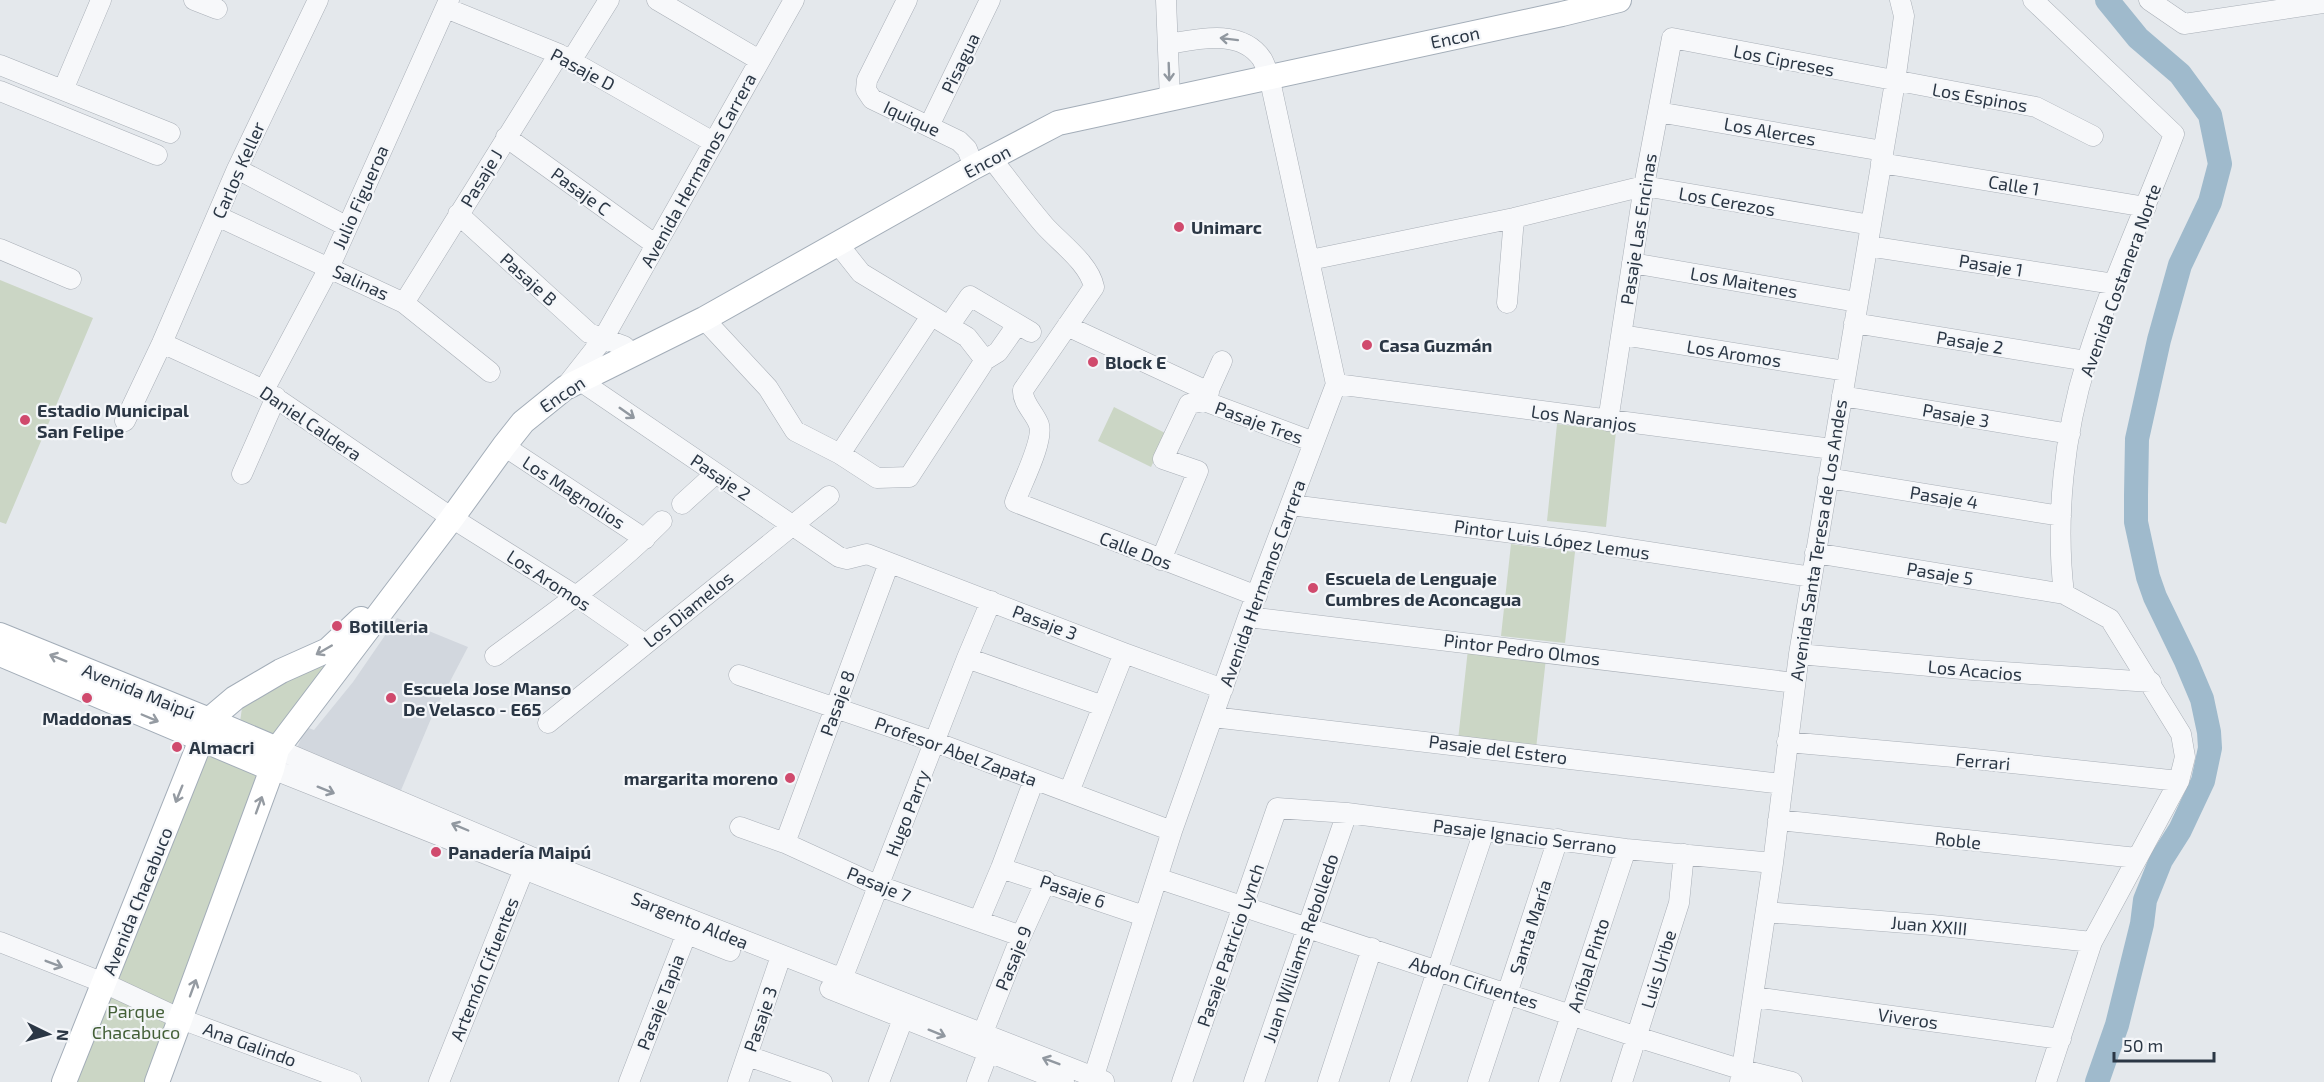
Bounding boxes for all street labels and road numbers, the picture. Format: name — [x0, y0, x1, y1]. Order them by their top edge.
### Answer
street label: Encon — [1428, 21, 1482, 53]
street label: Pisagua — [936, 29, 984, 97]
street label: Los Cipreses — [1732, 39, 1836, 81]
street label: Pasaje D — [547, 43, 619, 95]
street label: Avenida Hermanos Carrera — [635, 69, 761, 271]
street label: Los Espinos — [1931, 78, 2029, 116]
street label: Iquique — [880, 95, 944, 141]
street label: Los Alerces — [1722, 112, 1818, 150]
street label: Carlos Keller — [207, 118, 269, 222]
street label: Encon — [960, 140, 1014, 182]
street label: Julio Figueroa — [327, 142, 393, 252]
street label: Pasaje J — [455, 145, 507, 211]
street label: Pasaje Las Encinas — [1615, 152, 1661, 306]
street label: Pasaje C — [547, 162, 615, 220]
street label: Calle 1 — [1987, 170, 2041, 200]
street label: Avenida Costanera Norte — [2075, 181, 2165, 379]
street label: Los Cerezos — [1677, 182, 1777, 220]
street label: Pasaje B — [496, 248, 562, 310]
street label: Pasaje 1 — [1957, 249, 2025, 281]
street label: Salinas — [329, 260, 393, 304]
street label: Los Maitenes — [1689, 262, 1799, 302]
street label: Pasaje 2 — [1935, 326, 2005, 358]
street label: Los Aromos — [1685, 335, 1783, 371]
street label: Encon — [535, 371, 589, 417]
street label: Daniel Caldera — [256, 381, 366, 465]
street label: Pasaje Tres — [1212, 396, 1306, 448]
street label: Avenida Santa Teresa de Los Andes — [1785, 398, 1851, 682]
street label: Pasaje 3 — [1921, 398, 1991, 432]
street label: Los Naranjos — [1530, 400, 1638, 436]
street label: Pasaje 2 — [687, 449, 755, 505]
street label: Los Magnolios — [518, 451, 630, 533]
street label: Avenida Hermanos Carrera — [1214, 477, 1310, 689]
street label: Pasaje 4 — [1908, 481, 1980, 513]
street label: Pintor Luis López Lemus — [1453, 514, 1651, 564]
street label: Calle Dos — [1097, 526, 1175, 574]
street label: Los Aromos — [503, 545, 595, 615]
street label: Pasaje 5 — [1905, 557, 1975, 589]
street label: Los Diamelos — [639, 566, 737, 652]
street label: Pasaje 3 — [1009, 600, 1081, 644]
street label: Pintor Pedro Olmos — [1442, 628, 1602, 670]
street label: Los Acacios — [1927, 655, 2023, 685]
street label: Avenida Maipú — [79, 658, 199, 724]
street label: Pasaje 8 — [815, 667, 859, 739]
street label: Profesor Abel Zapata — [872, 711, 1040, 791]
street label: Pasaje del Estero — [1427, 730, 1569, 768]
street label: Ferrari — [1955, 748, 2011, 774]
street label: Hugo Parry — [880, 766, 934, 859]
street label: Pasaje Ignacio Serrano — [1432, 814, 1618, 858]
street label: Avenida Chacabuco — [97, 824, 177, 978]
street label: Roble — [1934, 827, 1982, 853]
street label: Juan Williams Rebolledo — [1257, 851, 1343, 1045]
street label: Pasaje Patricio Lynch — [1192, 860, 1268, 1030]
street label: Pasaje 7 — [844, 861, 914, 907]
street label: Pasaje 6 — [1037, 870, 1109, 912]
street label: Santa María — [1504, 877, 1556, 977]
street label: Sargento Aldea — [628, 887, 752, 953]
street label: Artemón Cifuentes — [445, 894, 523, 1044]
street label: Juan XXIII — [1890, 911, 1968, 939]
street label: Aníbal Pinto — [1562, 915, 1614, 1015]
street label: Pasaje 9 — [990, 922, 1036, 994]
street label: Luis Uribe — [1636, 927, 1680, 1011]
street label: Pasaje Tapia — [632, 951, 688, 1053]
street label: Abdon Cifuentes — [1407, 951, 1541, 1013]
street label: Pasaje 3 — [739, 983, 781, 1055]
street label: Viveros — [1876, 1003, 1940, 1033]
street label: Ana Galindo — [200, 1017, 300, 1071]

